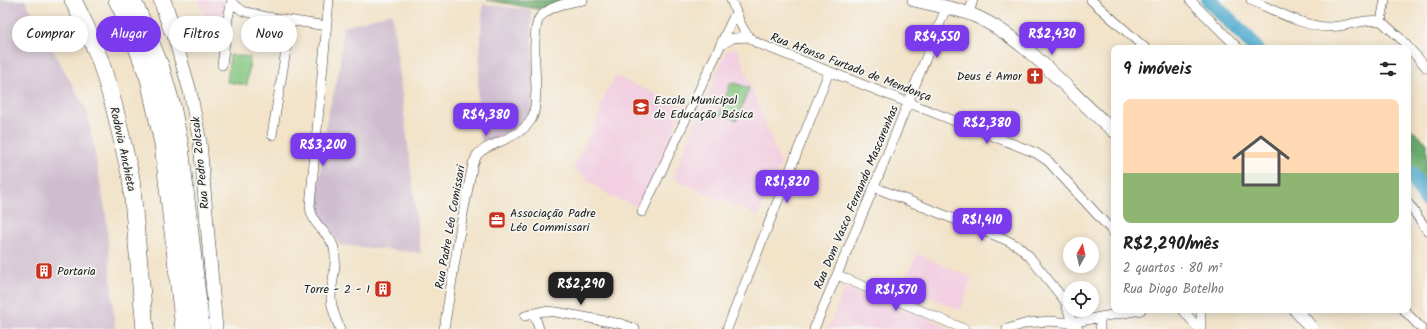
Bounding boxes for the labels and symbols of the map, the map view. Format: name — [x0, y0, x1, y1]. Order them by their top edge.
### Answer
pin: R$2,430 — [1015, 22, 1089, 56]
pin: R$4,550 — [900, 25, 974, 59]
street label: Rua Afonso Furtado de Mendonça — [768, 28, 934, 107]
church icon: Deus é Amor — [1025, 66, 1045, 86]
place label: Deus é Amor — [957, 67, 1023, 86]
place label: Escola Municipal de Educação Básica — [654, 91, 754, 124]
school or university icon: Escola Municipal de Educação Básica — [631, 97, 651, 117]
street label: Rua Dom Vasco Fernando Mascarenhas — [809, 102, 904, 292]
pin: R$4,380 — [449, 103, 523, 137]
street label: Rodovia Anchieta — [104, 105, 141, 194]
pin: R$2,380 — [950, 111, 1024, 145]
street label: Rua Pedro Zolcsak — [186, 115, 215, 210]
pin: R$3,200 — [286, 133, 360, 167]
street label: Rua Padre Léo Comissari — [430, 163, 471, 290]
pin: R$1,820 — [750, 170, 824, 204]
place label: Associação Padre Léo Commissari — [510, 204, 596, 237]
pin: R$1,410 — [945, 208, 1019, 242]
office icon: Associação Padre Léo Commissari — [487, 210, 507, 230]
north arrow — [1063, 237, 1099, 273]
building icon: Portaria — [34, 261, 54, 281]
place label: Portaria — [57, 262, 96, 281]
pin: R$2,290 — [544, 272, 618, 306]
pin: R$1,570 — [859, 278, 933, 312]
building icon: Torre - 2 - 1 — [373, 279, 393, 299]
place label: Torre - 2 - 1 — [304, 280, 370, 299]

